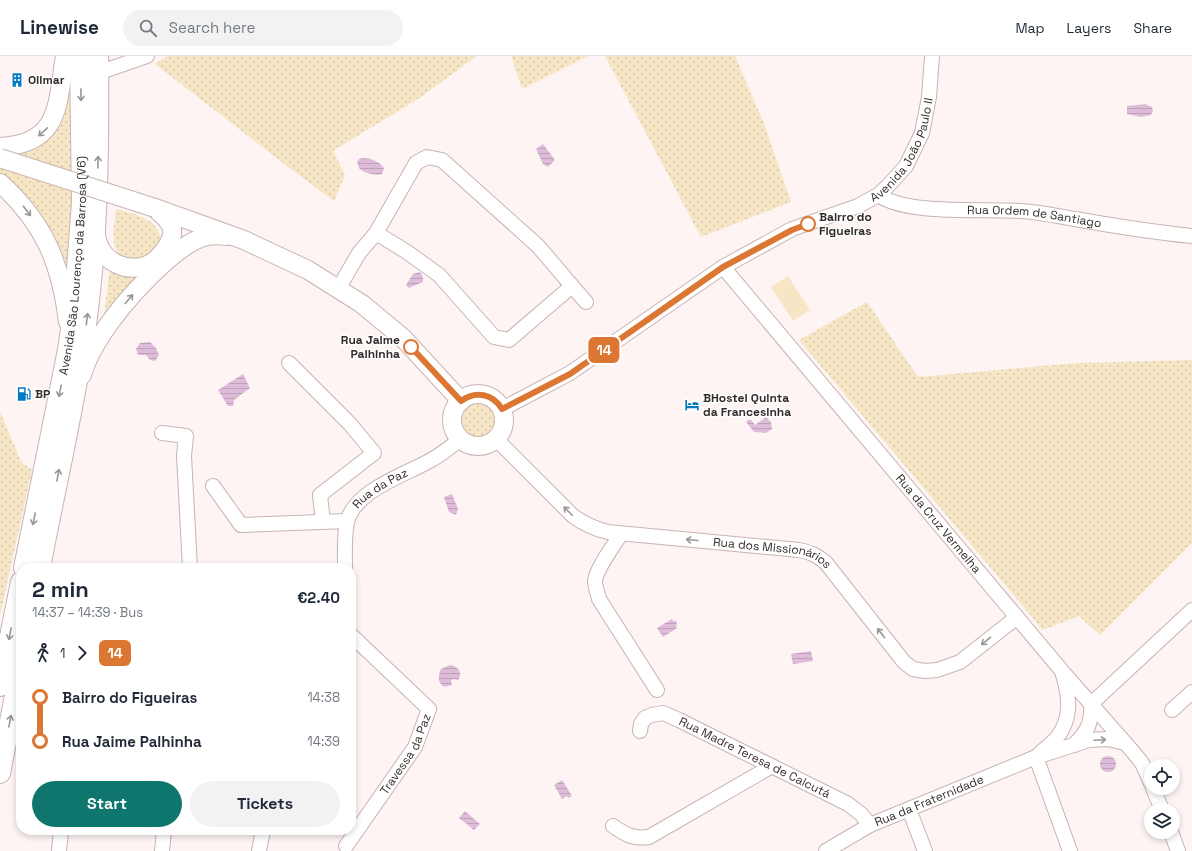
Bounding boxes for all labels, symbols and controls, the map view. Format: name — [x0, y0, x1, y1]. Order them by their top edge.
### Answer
search box — [123, 10, 403, 46]
text: Linewise — [20, 15, 99, 40]
icon: search — [137, 17, 159, 39]
text: Search here — [169, 18, 255, 37]
text: Map — [1015, 19, 1045, 37]
text: Layers — [1067, 19, 1111, 37]
text: Share — [1133, 19, 1172, 37]
building icon: Olimar — [9, 72, 25, 88]
place label: Olimar — [28, 72, 65, 88]
one-way arrow — [77, 88, 85, 101]
street label: Avenida João Paulo II — [867, 96, 937, 206]
one-way arrow — [38, 127, 48, 137]
street label: Avenida São Lourenço da Barrosa (V6) — [55, 156, 90, 376]
one-way arrow — [94, 156, 102, 169]
street label: Rua Ordem de Santiago — [967, 202, 1103, 231]
one-way arrow — [23, 205, 31, 216]
place label: Bairro do Figueiras — [819, 209, 872, 239]
marker: Bairro do Figueiras — [800, 216, 816, 232]
one-way arrow — [125, 293, 134, 304]
one-way arrow — [83, 313, 90, 326]
place label: Rua Jaime Palhinha — [341, 332, 400, 362]
line badge: 14 — [586, 337, 622, 363]
marker: Rua Jaime Palhinha — [403, 339, 419, 355]
text: 14 — [596, 341, 612, 359]
one-way arrow — [55, 385, 63, 398]
fuel station icon: BP — [16, 386, 32, 402]
place label: BP — [35, 386, 50, 402]
place label: BHostel Quinta da Francesinha — [703, 390, 791, 420]
hotel icon: BHostel Quinta da Francesinha — [684, 397, 700, 413]
street label: Rua da Paz — [349, 465, 410, 512]
one-way arrow — [54, 469, 62, 482]
street label: Rua da Cruz Vermelha — [892, 471, 985, 577]
one-way arrow — [563, 506, 573, 516]
one-way arrow — [29, 512, 37, 525]
street label: Rua dos Missionários — [712, 534, 835, 572]
one-way arrow — [686, 537, 699, 544]
text: 2 min — [32, 575, 89, 603]
text: €2.40 — [297, 588, 340, 607]
text: 14:37 – 14:39 · Bus — [32, 604, 143, 621]
one-way arrow — [6, 627, 14, 640]
one-way arrow — [877, 627, 886, 638]
one-way arrow — [981, 637, 992, 646]
icon: walk — [32, 642, 54, 664]
icon: forward — [71, 642, 93, 664]
text: 14 — [107, 644, 123, 662]
text: 1 — [60, 645, 65, 662]
text: Bairro do Figueiras — [62, 688, 197, 707]
text: 14:38 — [307, 689, 340, 706]
street label: Travessa da Paz — [376, 712, 435, 798]
street label: Rua Madre Teresa de Calcutá — [676, 713, 833, 802]
one-way arrow — [6, 714, 14, 727]
text: Rua Jaime Palhinha — [62, 732, 202, 751]
text: 14:39 — [307, 733, 340, 750]
one-way arrow — [1093, 736, 1106, 743]
map controls — [1144, 759, 1180, 839]
button: locate — [1144, 759, 1180, 795]
street label: Rua da Fraternidade — [872, 771, 986, 830]
button: Start — [32, 781, 182, 827]
button: Tickets — [190, 781, 340, 827]
button: layers — [1144, 803, 1180, 839]

